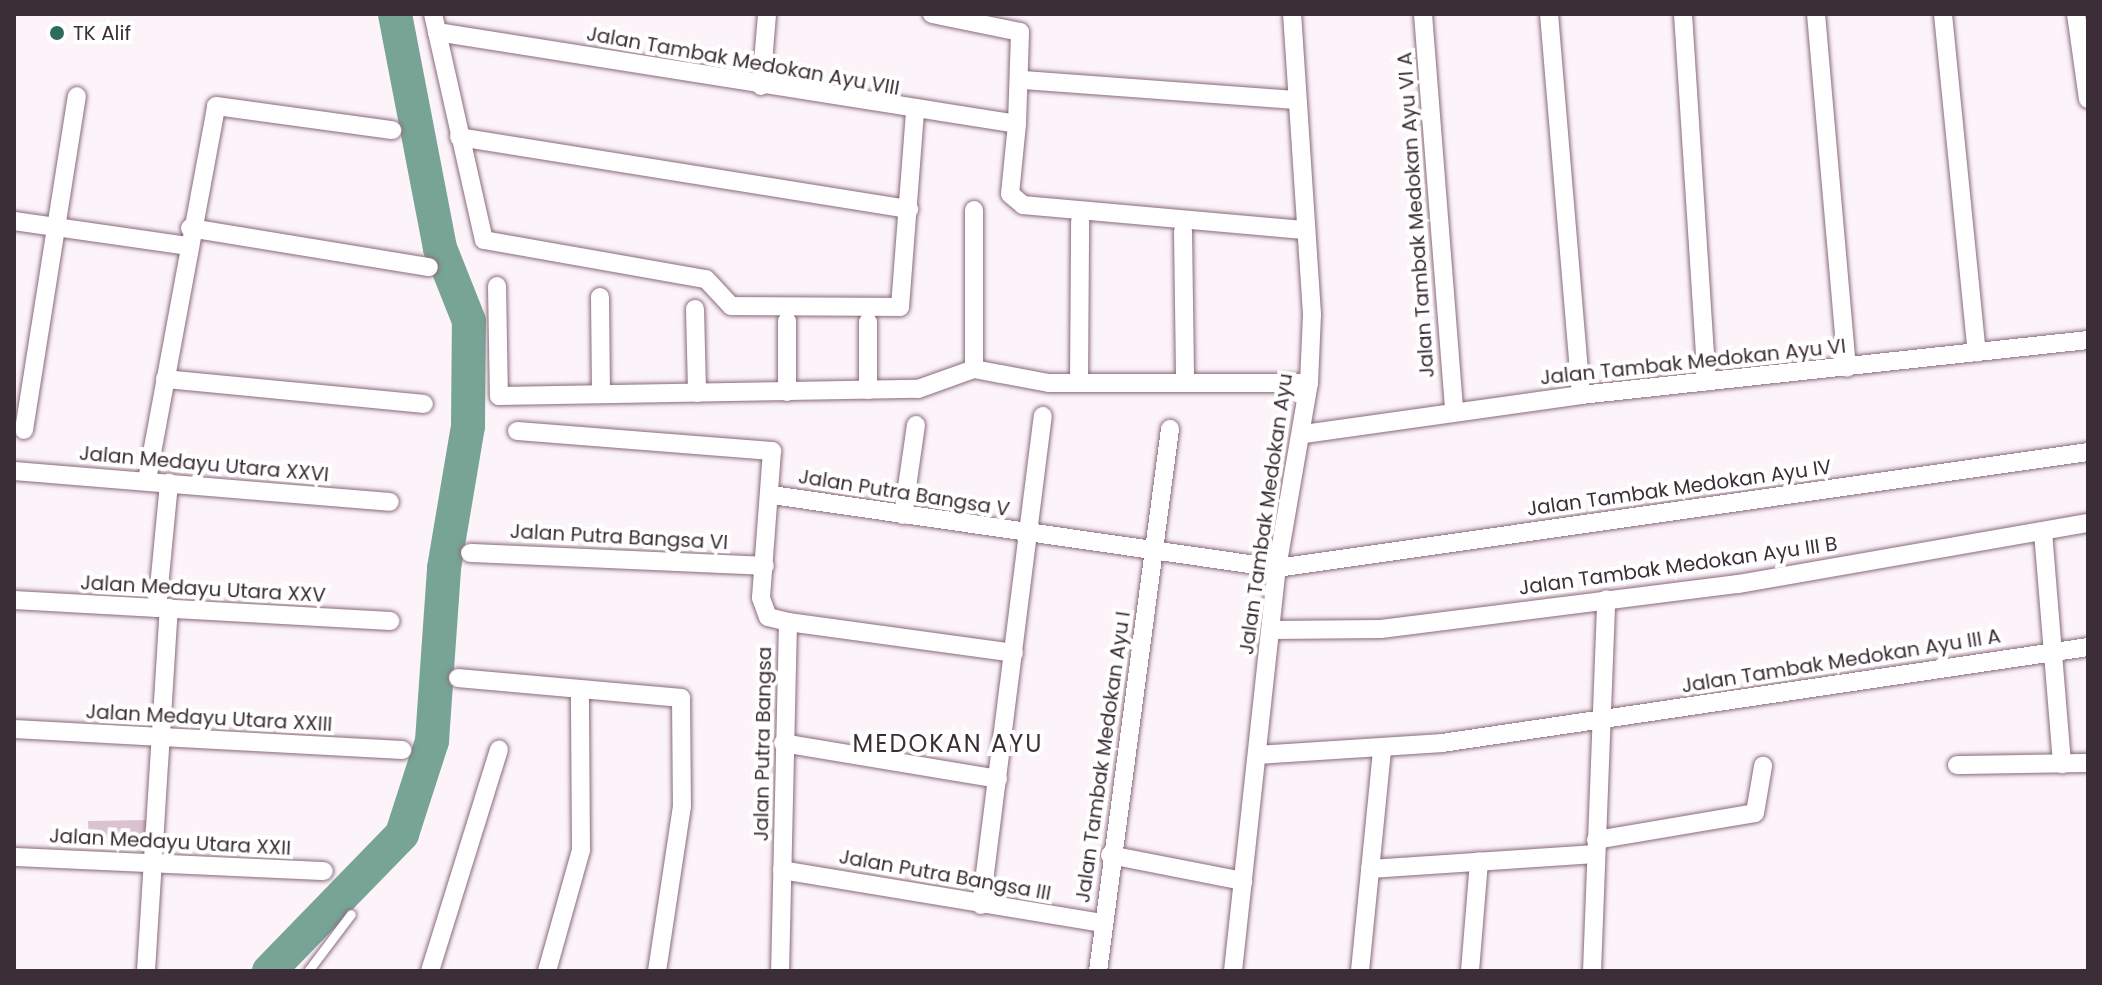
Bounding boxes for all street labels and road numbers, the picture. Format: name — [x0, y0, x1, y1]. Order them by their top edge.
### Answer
street label: Jalan Tambak Medokan Ayu VIII — [585, 22, 901, 100]
street label: Jalan Tambak Medokan Ayu VI A — [1393, 51, 1439, 379]
street label: Jalan Tambak Medokan Ayu VI — [1539, 334, 1847, 390]
street label: Jalan Tambak Medokan Ayu — [1234, 372, 1298, 656]
street label: Jalan Medayu Utara XXVI — [78, 441, 330, 487]
street label: Jalan Tambak Medokan Ayu IV — [1525, 455, 1833, 521]
street label: Jalan Putra Bangsa V — [797, 464, 1011, 522]
street label: Jalan Putra Bangsa VI — [509, 519, 729, 555]
street label: Jalan Tambak Medokan Ayu III B — [1517, 532, 1839, 600]
street label: Jalan Medayu Utara XXV — [80, 571, 326, 607]
street label: Jalan Tambak Medokan Ayu I — [1071, 610, 1135, 904]
street label: Jalan Tambak Medokan Ayu III A — [1680, 624, 2002, 698]
street label: Jalan Putra Bangsa — [749, 646, 777, 842]
street label: Jalan Medayu Utara XXIII — [85, 700, 333, 736]
street label: Jalan Medayu Utara XXII — [49, 824, 291, 860]
street label: Jalan Putra Bangsa III — [837, 845, 1053, 905]

